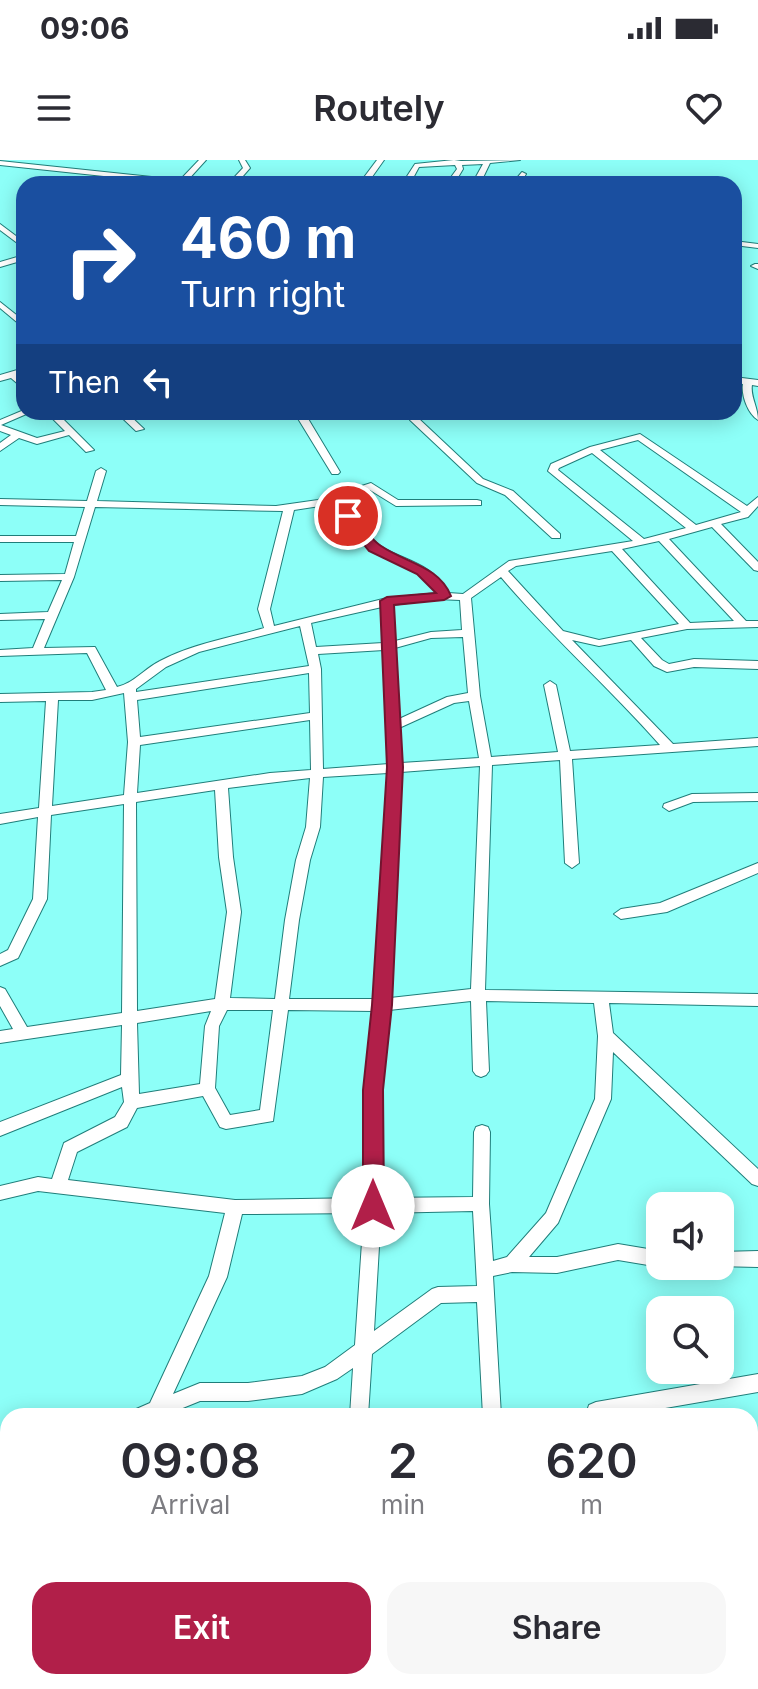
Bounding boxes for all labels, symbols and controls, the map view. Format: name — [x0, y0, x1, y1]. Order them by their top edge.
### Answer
text: 09:06 — [40, 10, 129, 46]
icon: menu — [32, 86, 76, 130]
text: Routely — [313, 86, 445, 130]
icon: heart — [682, 86, 726, 130]
text: 460 m — [180, 204, 356, 272]
icon: right — [48, 208, 152, 312]
text: Turn right — [180, 272, 345, 316]
icon: left — [136, 360, 180, 404]
text: Then — [48, 364, 120, 400]
pin — [314, 482, 382, 550]
icon: arrive — [326, 494, 370, 538]
position arrow — [331, 1164, 415, 1248]
map controls — [646, 1192, 734, 1384]
button: sound — [646, 1192, 734, 1280]
button: search — [646, 1296, 734, 1384]
text: 09:08 — [120, 1431, 260, 1490]
text: 2 — [388, 1431, 418, 1490]
text: 620 — [545, 1431, 638, 1490]
text: Arrival — [150, 1489, 230, 1520]
text: min — [381, 1489, 425, 1520]
text: m — [580, 1489, 603, 1520]
button: Exit — [32, 1582, 371, 1674]
button: Share — [387, 1582, 726, 1674]

